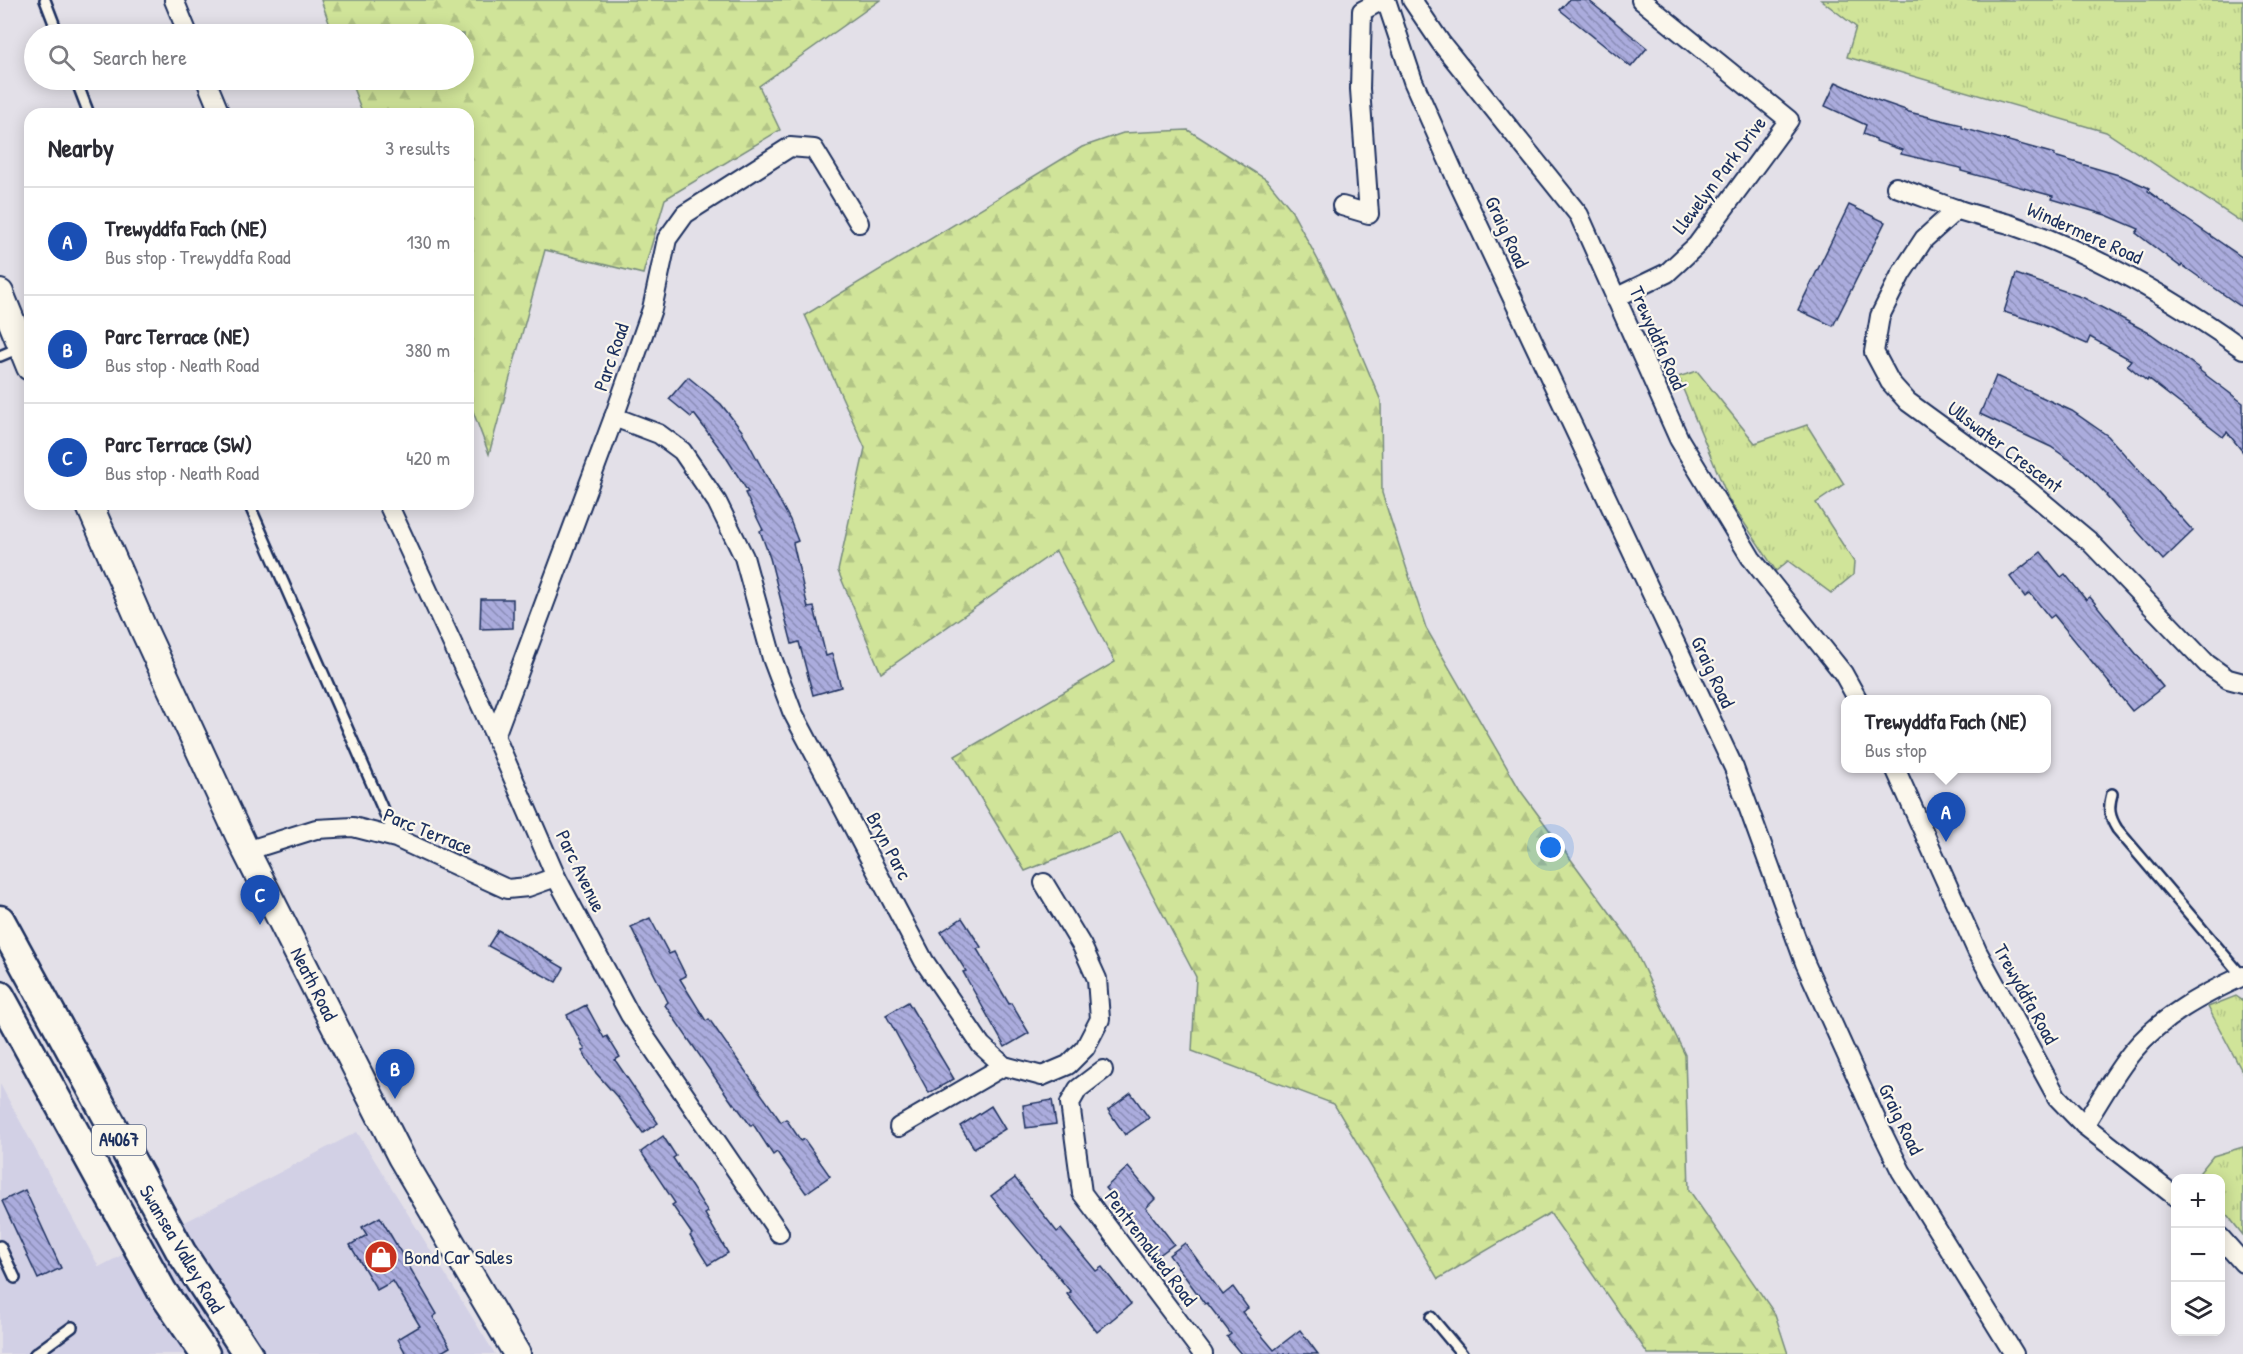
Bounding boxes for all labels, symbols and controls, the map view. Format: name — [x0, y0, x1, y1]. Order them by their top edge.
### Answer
search box — [24, 24, 474, 90]
icon: search — [45, 41, 78, 74]
text: Search here — [93, 42, 187, 72]
street label: Llewelyn Park Drive — [1665, 110, 1772, 239]
text: Nearby — [48, 130, 114, 165]
text: 3 results — [385, 134, 450, 161]
street label: Graig Road — [1479, 192, 1536, 272]
street label: Windermere Road — [2023, 195, 2147, 270]
text: Trewyddfa Fach (NE) — [105, 213, 267, 243]
text: A — [63, 228, 72, 255]
text: 130 m — [407, 228, 450, 255]
text: Bus stop · Trewyddfa Road — [105, 243, 291, 270]
street label: Trewyddfa Road — [1624, 282, 1693, 394]
street label: Parc Road — [586, 319, 635, 394]
text: Parc Terrace (NE) — [105, 321, 250, 351]
text: B — [62, 336, 73, 363]
text: 380 m — [405, 336, 450, 363]
text: Bus stop · Neath Road — [105, 351, 259, 378]
street label: Ullswater Crescent — [1942, 394, 2069, 499]
text: Parc Terrace (SW) — [105, 429, 252, 459]
text: C — [62, 444, 73, 471]
text: 420 m — [406, 444, 450, 471]
text: Bus stop · Neath Road — [105, 459, 259, 486]
street label: Graig Road — [1685, 632, 1742, 712]
popup — [1841, 695, 2051, 773]
text: Trewyddfa Fach (NE) — [1865, 706, 2027, 736]
text: Bus stop — [1865, 736, 1927, 763]
pin: A — [1926, 792, 1966, 842]
street label: Parc Terrace — [380, 800, 477, 861]
street label: Bryn Parc — [860, 807, 919, 884]
street label: Parc Avenue — [550, 825, 613, 916]
your location — [1536, 833, 1565, 862]
pin: C — [240, 876, 280, 925]
street label: Trewyddfa Road — [1988, 939, 2065, 1049]
street label: Neath Road — [284, 942, 345, 1025]
pin: B — [376, 1050, 414, 1099]
street label: Graig Road — [1873, 1079, 1930, 1159]
road number: A4067 — [92, 1125, 146, 1155]
map controls — [2171, 1174, 2225, 1336]
button: + — [2171, 1174, 2225, 1228]
street label: Swansea Valley Road — [134, 1180, 231, 1318]
street label: Pentremalwed Road — [1099, 1184, 1204, 1311]
button: − — [2171, 1228, 2225, 1282]
shop icon: Bond Car Sales — [363, 1239, 399, 1275]
place label: Bond Car Sales — [404, 1243, 513, 1270]
button: layers — [2171, 1282, 2225, 1336]

